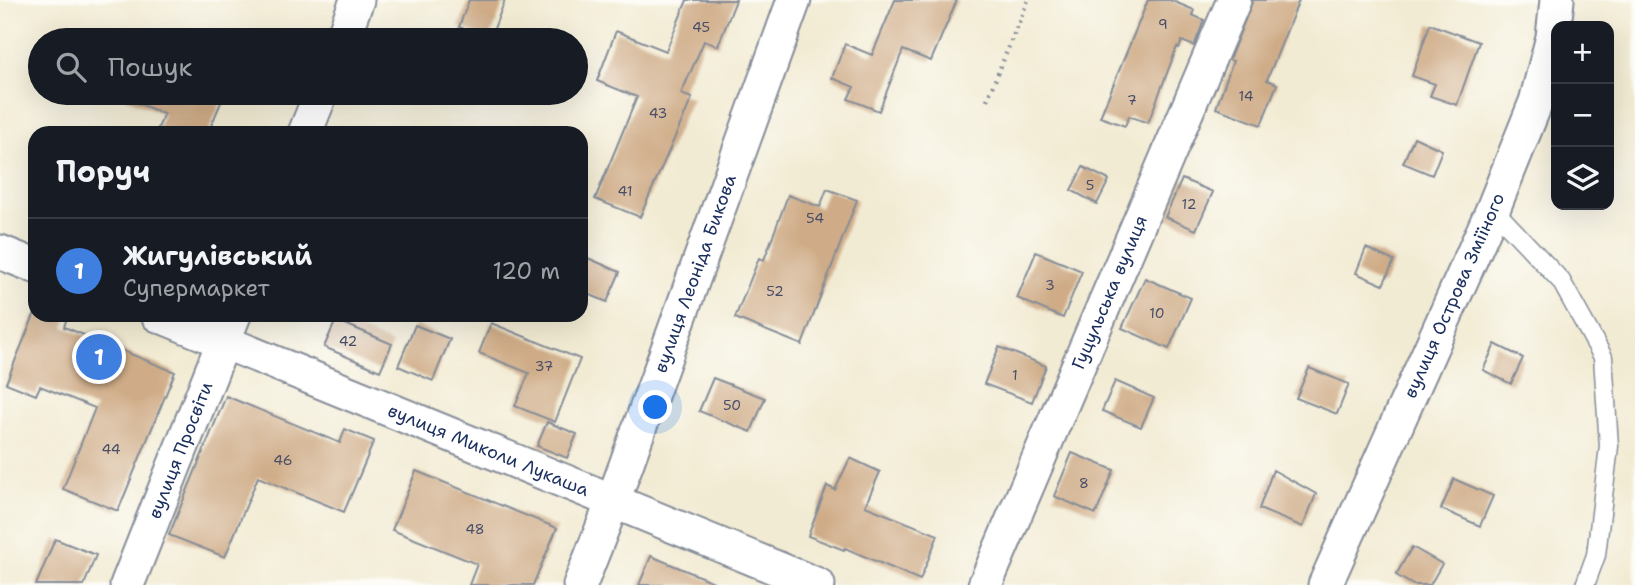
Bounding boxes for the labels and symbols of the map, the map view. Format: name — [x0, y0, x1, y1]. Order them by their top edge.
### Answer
house number: 9 — [1158, 15, 1168, 33]
house number: 45 — [692, 18, 710, 36]
house number: 14 — [1238, 87, 1254, 105]
house number: 7 — [1127, 91, 1137, 109]
house number: 43 — [649, 104, 667, 122]
street label: вулиця Леоніда Бикова — [648, 171, 742, 376]
house number: 5 — [1086, 176, 1094, 194]
house number: 41 — [618, 182, 632, 200]
street label: вулиця Острова Зміїного — [1398, 190, 1510, 402]
house number: 12 — [1182, 195, 1196, 213]
house number: 54 — [806, 209, 824, 227]
street label: Гуцульська вулиця — [1066, 212, 1153, 373]
house number: 3 — [1045, 276, 1055, 294]
house number: 52 — [766, 282, 784, 300]
house number: 10 — [1149, 304, 1165, 322]
pin: 1 — [76, 331, 122, 383]
house number: 42 — [339, 332, 357, 350]
house number: 37 — [535, 357, 553, 375]
house number: 1 — [1012, 366, 1018, 384]
street label: вулиця Просвіти — [142, 378, 218, 522]
your location — [638, 390, 672, 424]
house number: 50 — [723, 396, 741, 414]
street label: вулиця Миколи Лукаша — [384, 398, 593, 502]
house number: 44 — [101, 440, 121, 458]
house number: 46 — [273, 451, 293, 469]
house number: 8 — [1079, 474, 1089, 492]
house number: 48 — [465, 520, 485, 538]

